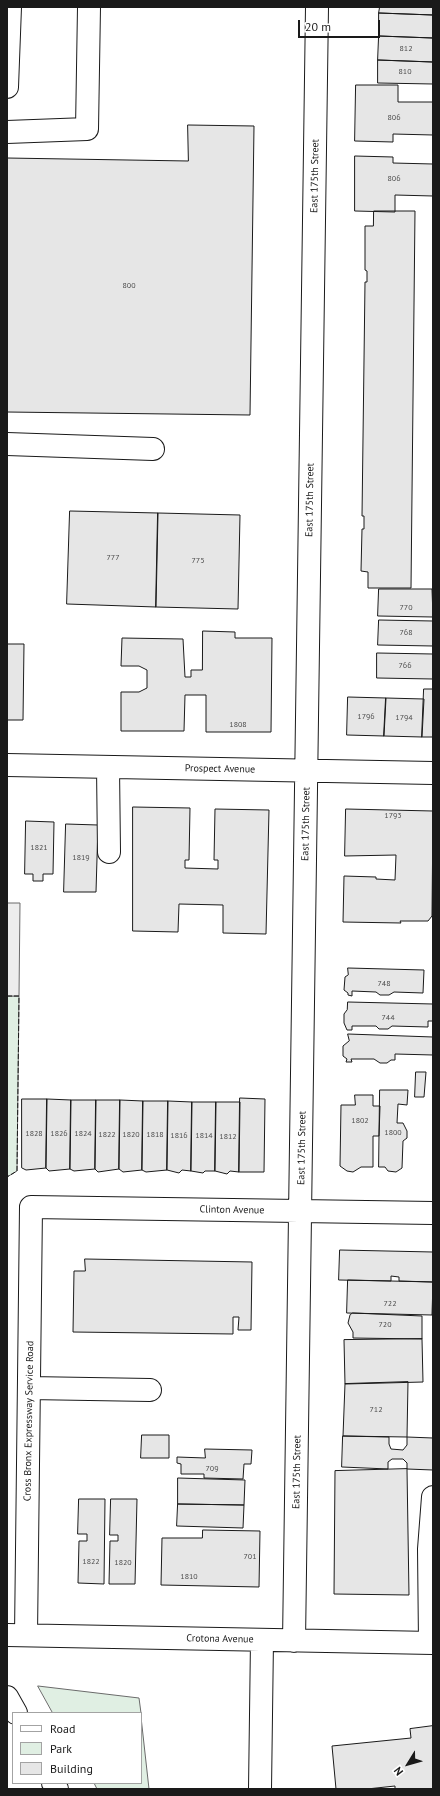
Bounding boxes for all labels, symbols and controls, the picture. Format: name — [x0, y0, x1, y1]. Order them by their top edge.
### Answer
scale bar — [300, 12, 382, 38]
text: 20 m — [305, 19, 331, 34]
house number: 812 — [399, 44, 413, 54]
house number: 810 — [398, 67, 412, 77]
house number: 806 — [387, 113, 401, 123]
street label: East 175th Street — [308, 139, 322, 213]
house number: 806 — [387, 174, 401, 184]
house number: 800 — [122, 281, 136, 291]
street label: East 175th Street — [303, 463, 317, 537]
house number: 777 — [106, 553, 120, 563]
house number: 775 — [191, 556, 205, 566]
house number: 770 — [399, 603, 413, 613]
house number: 768 — [399, 628, 413, 638]
house number: 766 — [398, 661, 412, 671]
house number: 1796 — [357, 712, 375, 722]
house number: 1794 — [395, 713, 413, 723]
house number: 1808 — [229, 720, 247, 730]
street label: Prospect Avenue — [185, 762, 255, 776]
street label: East 175th Street — [299, 787, 313, 861]
house number: 1793 — [384, 811, 402, 821]
house number: 1821 — [30, 843, 48, 853]
house number: 1819 — [72, 853, 90, 863]
house number: 748 — [377, 979, 391, 989]
house number: 744 — [381, 1013, 395, 1023]
street label: East 175th Street — [295, 1111, 309, 1185]
house number: 1802 — [351, 1116, 369, 1126]
house number: 1800 — [384, 1128, 402, 1138]
house number: 1828 — [25, 1129, 43, 1139]
house number: 1826 — [50, 1129, 68, 1139]
house number: 1824 — [74, 1129, 92, 1139]
house number: 1822 — [98, 1130, 116, 1140]
house number: 1820 — [122, 1130, 140, 1140]
house number: 1818 — [146, 1130, 164, 1140]
house number: 1816 — [170, 1131, 188, 1141]
house number: 1814 — [195, 1131, 213, 1141]
house number: 1812 — [219, 1132, 237, 1142]
street label: Clinton Avenue — [200, 1203, 264, 1217]
house number: 722 — [383, 1299, 397, 1309]
house number: 720 — [378, 1320, 392, 1330]
street label: Cross Bronx Expressway Service Road — [22, 1341, 36, 1501]
house number: 712 — [369, 1405, 383, 1415]
street label: East 175th Street — [290, 1435, 304, 1509]
house number: 709 — [205, 1464, 219, 1474]
house number: 701 — [243, 1552, 257, 1562]
house number: 1822 — [82, 1557, 100, 1567]
house number: 1820 — [114, 1558, 132, 1568]
house number: 1810 — [180, 1572, 198, 1582]
street label: Crotona Avenue — [186, 1632, 254, 1646]
legend — [12, 1712, 142, 1784]
text: Road — [50, 1721, 75, 1736]
text: Park — [50, 1741, 72, 1756]
north arrow — [388, 1744, 428, 1784]
text: Building — [50, 1761, 93, 1776]
text: N — [391, 1764, 406, 1778]

